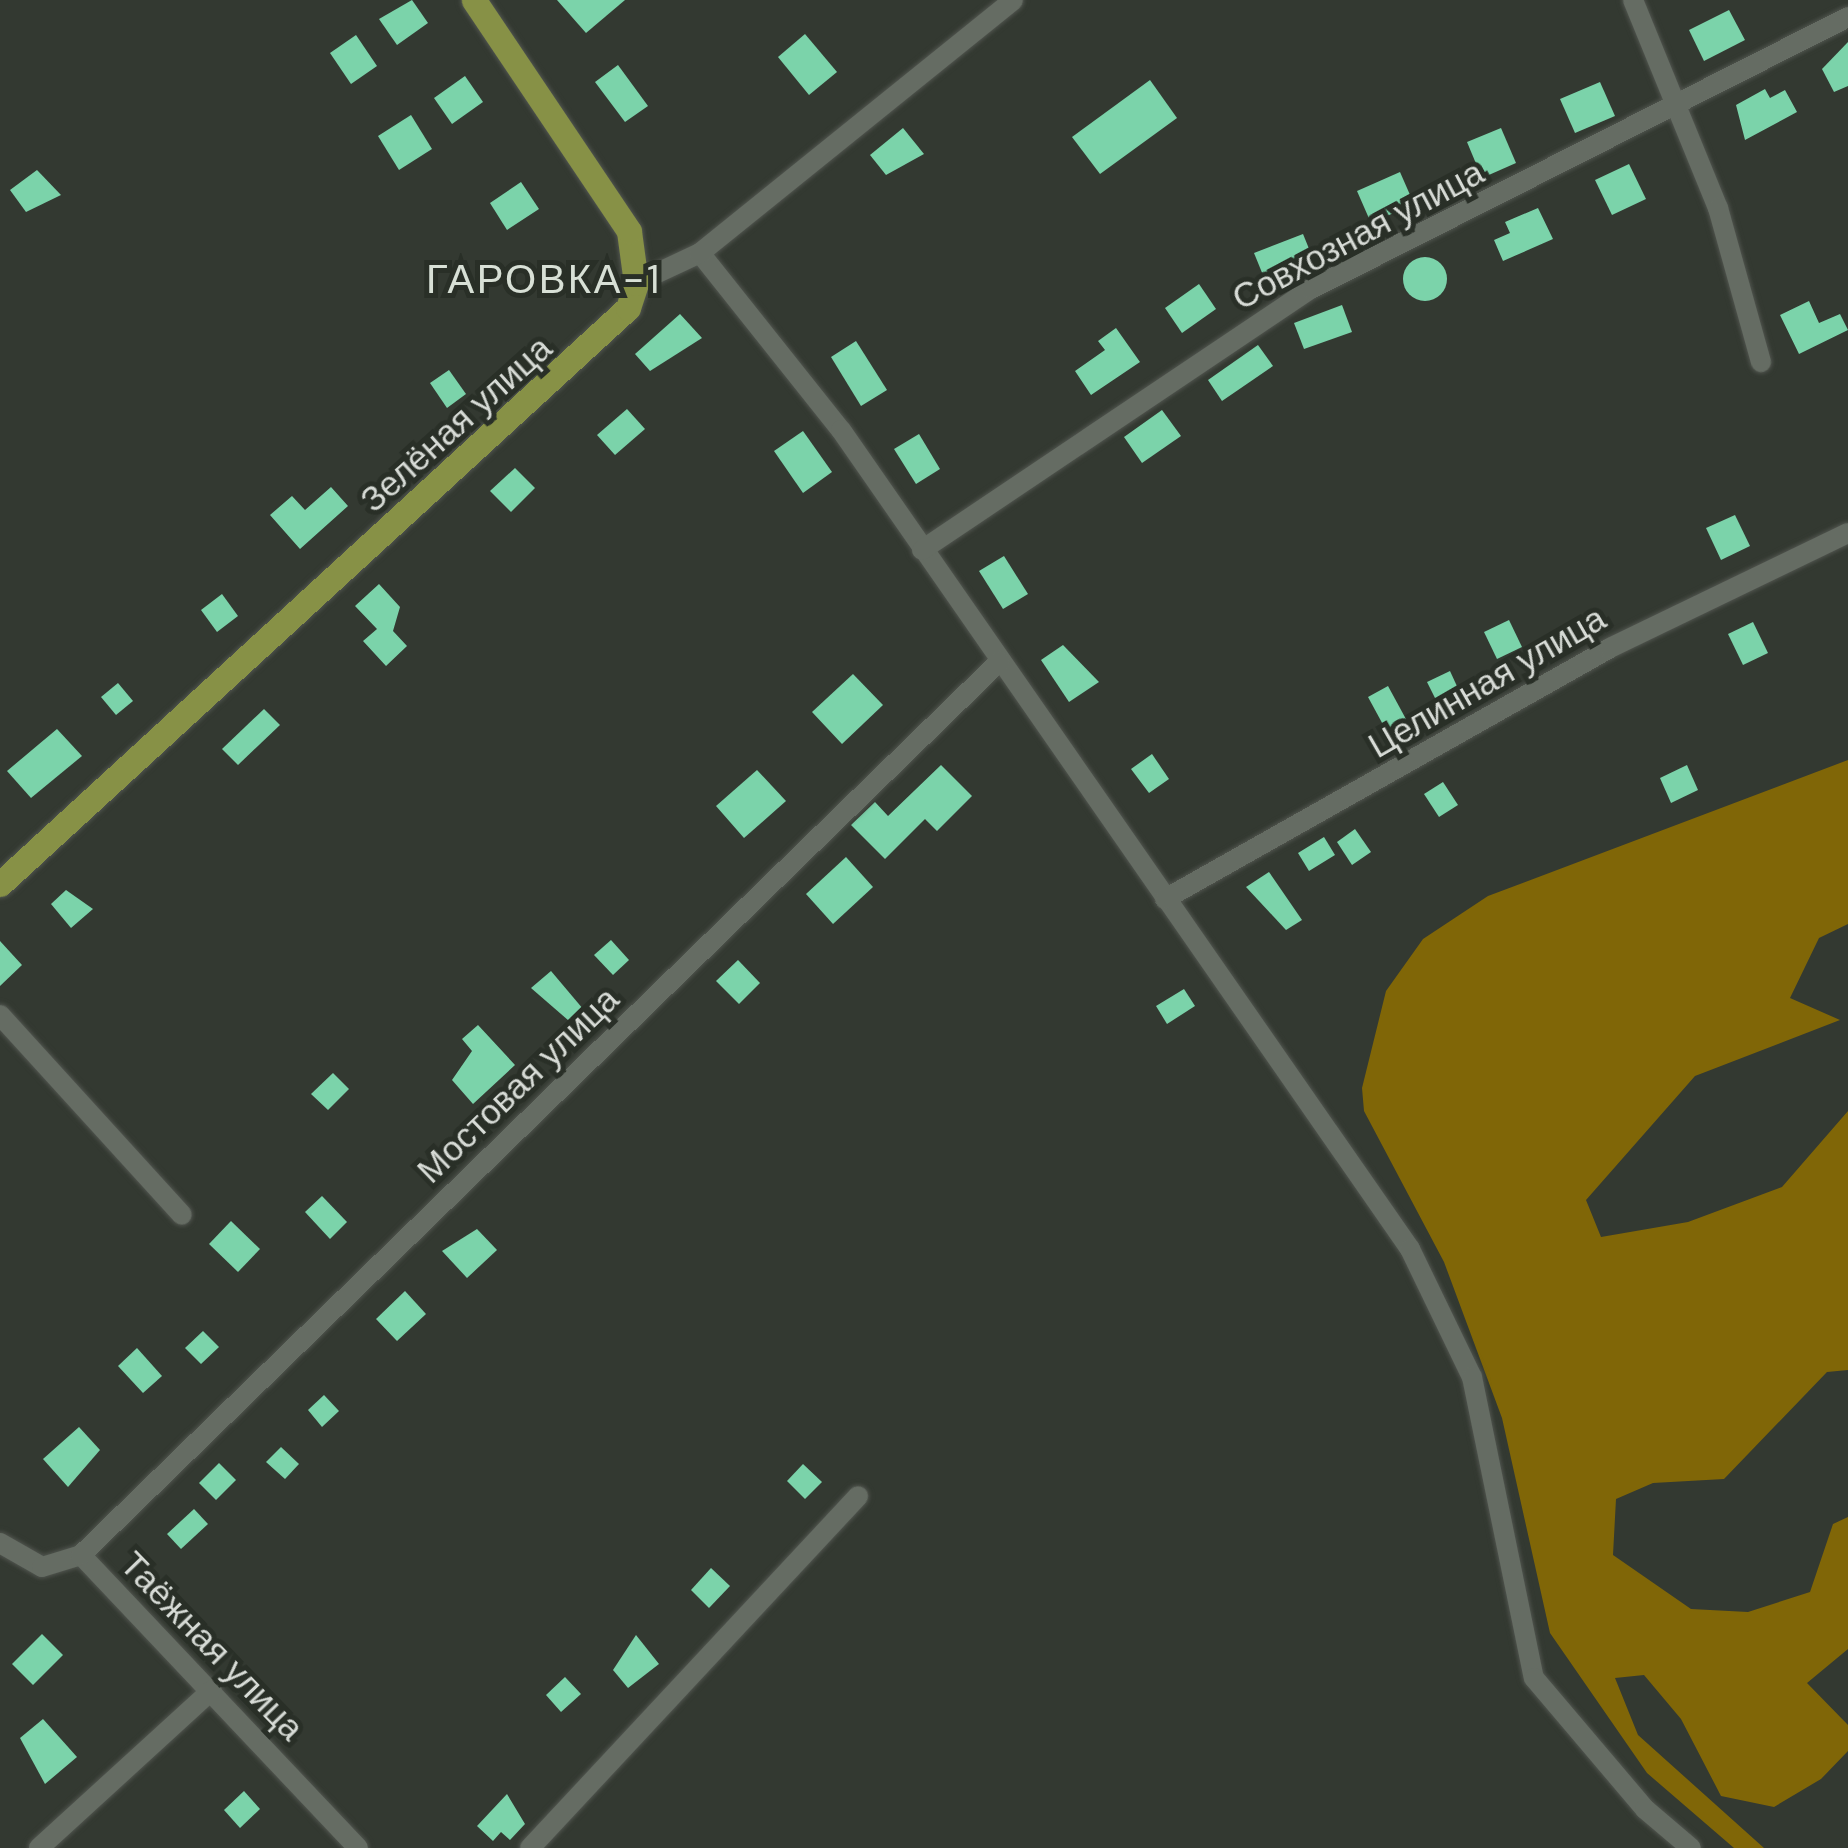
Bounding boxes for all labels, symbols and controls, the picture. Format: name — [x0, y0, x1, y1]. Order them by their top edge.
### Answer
street label: Совхозная улица — [1225, 151, 1491, 319]
district label: ГАРОВКА-1 — [426, 255, 662, 303]
street label: Зелёная улица — [352, 327, 560, 521]
street label: Целинная улица — [1361, 597, 1613, 767]
street label: Мостовая улица — [409, 978, 627, 1192]
street label: Таёжная улица — [112, 1543, 312, 1749]

